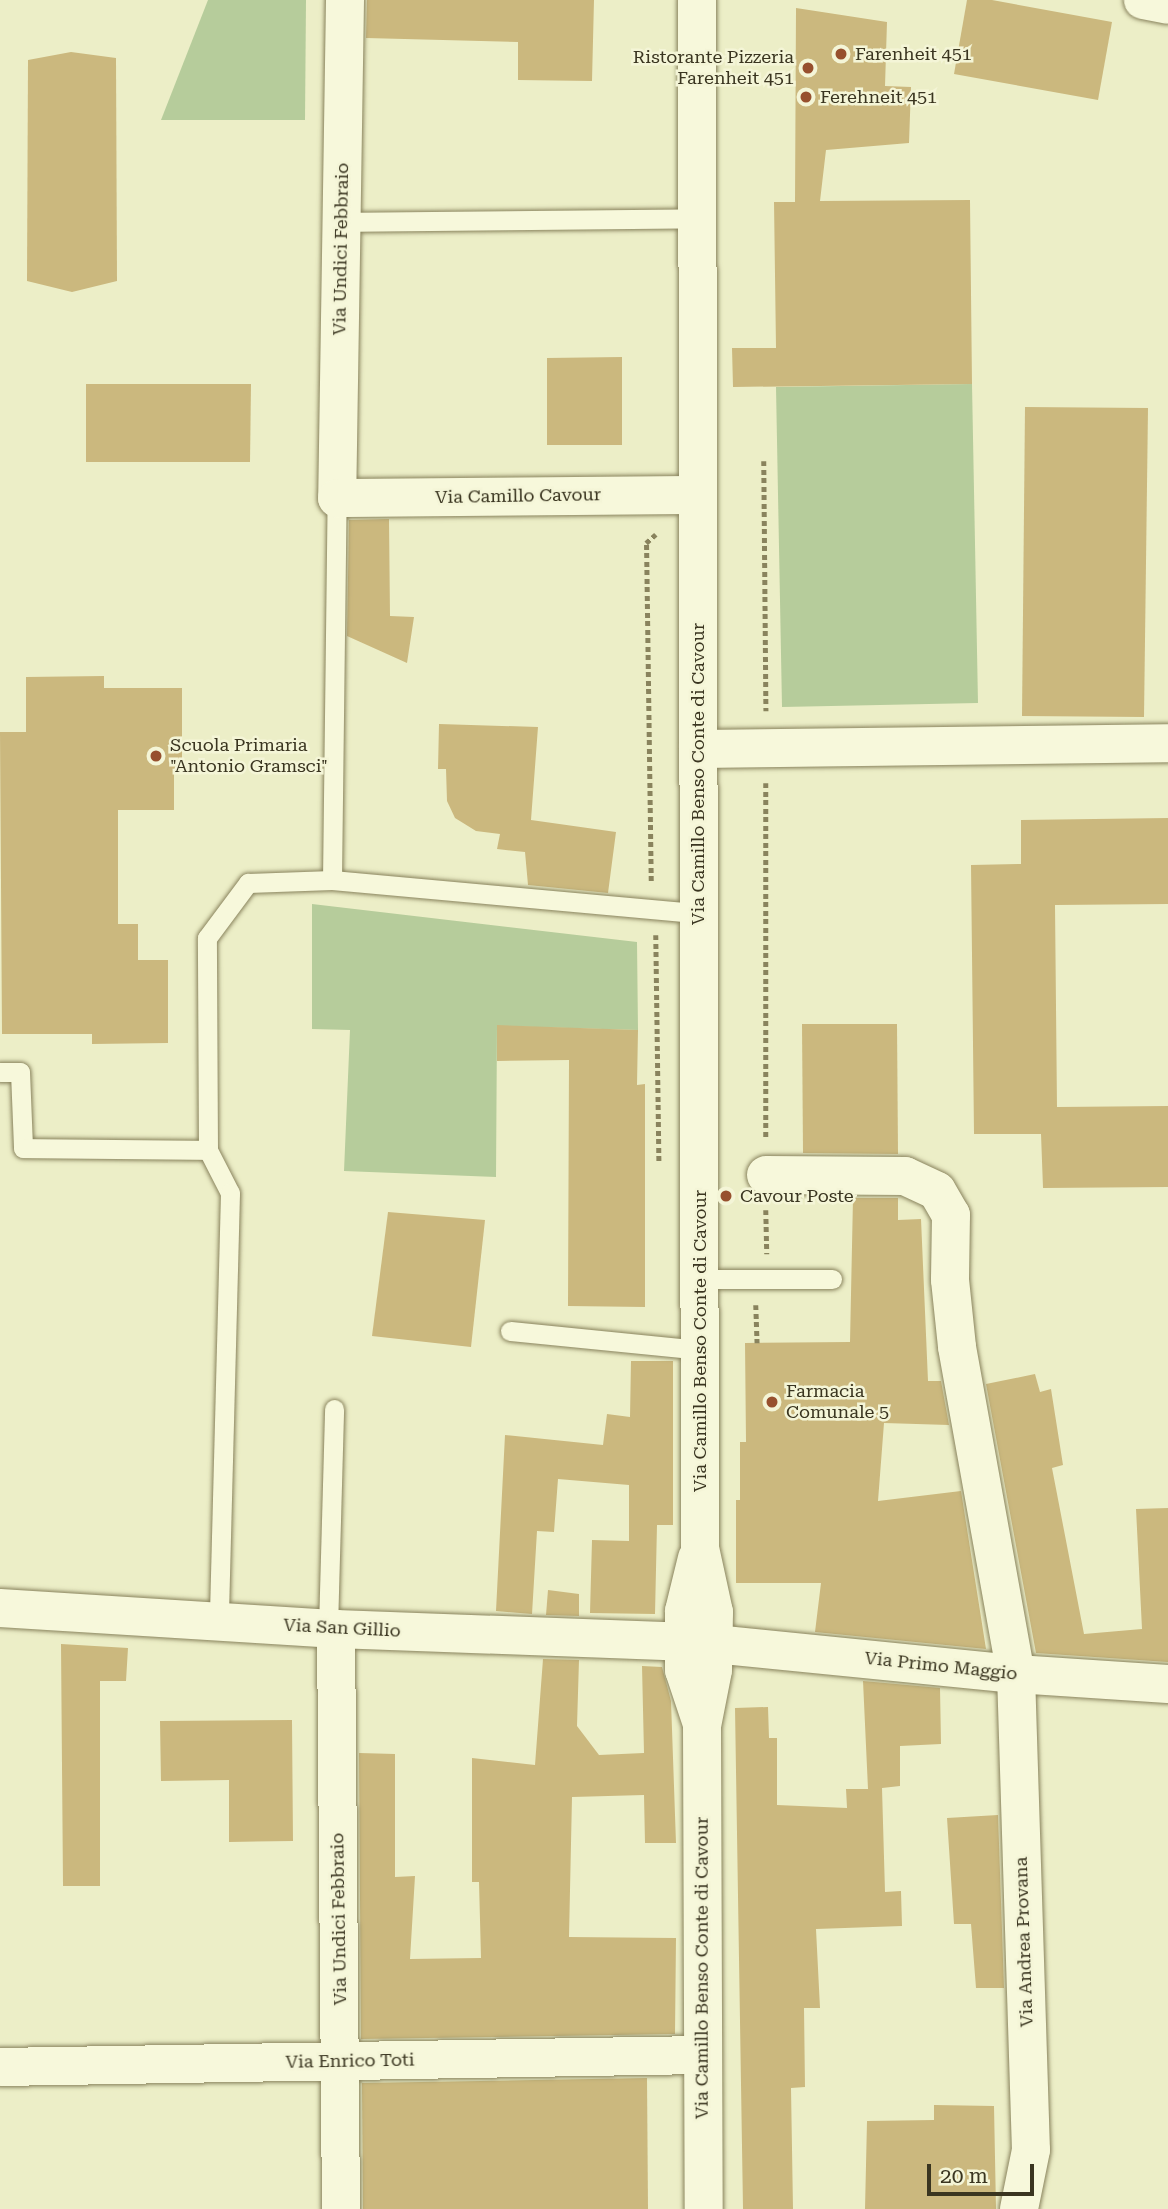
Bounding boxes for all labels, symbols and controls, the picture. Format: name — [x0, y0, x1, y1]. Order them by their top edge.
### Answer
place label: Farenheit 451 — [855, 43, 972, 65]
marker: Farenheit 451 — [833, 46, 849, 62]
place label: Ristorante Pizzeria Farenheit 451 — [633, 47, 794, 90]
marker: Ristorante Pizzeria Farenheit 451 — [800, 60, 816, 76]
place label: Ferehneit 451 — [820, 86, 937, 108]
marker: Ferehneit 451 — [798, 89, 814, 105]
street label: Via Undici Febbraio — [329, 163, 353, 335]
street label: Via Camillo Cavour — [435, 484, 601, 508]
street label: Via Camillo Benso Conte di Cavour — [687, 623, 709, 925]
place label: Scuola Primaria "Antonio Gramsci" — [170, 735, 328, 778]
marker: Scuola Primaria "Antonio Gramsci" — [148, 748, 164, 764]
place label: Cavour Poste — [740, 1185, 854, 1207]
marker: Cavour Poste — [718, 1188, 734, 1204]
street label: Via Camillo Benso Conte di Cavour — [689, 1190, 711, 1492]
place label: Farmacia Comunale 5 — [786, 1381, 889, 1424]
marker: Farmacia Comunale 5 — [764, 1394, 780, 1410]
street label: Via San Gillio — [283, 1614, 401, 1642]
street label: Via Primo Maggio — [864, 1647, 1018, 1685]
street label: Via Camillo Benso Conte di Cavour — [691, 1817, 713, 2119]
street label: Via Undici Febbraio — [327, 1833, 351, 2005]
street label: Via Andrea Provana — [1010, 1856, 1038, 2028]
street label: Via Enrico Toti — [285, 2049, 415, 2073]
scale bar — [930, 2150, 1037, 2194]
text: 20 m — [940, 2164, 988, 2188]

